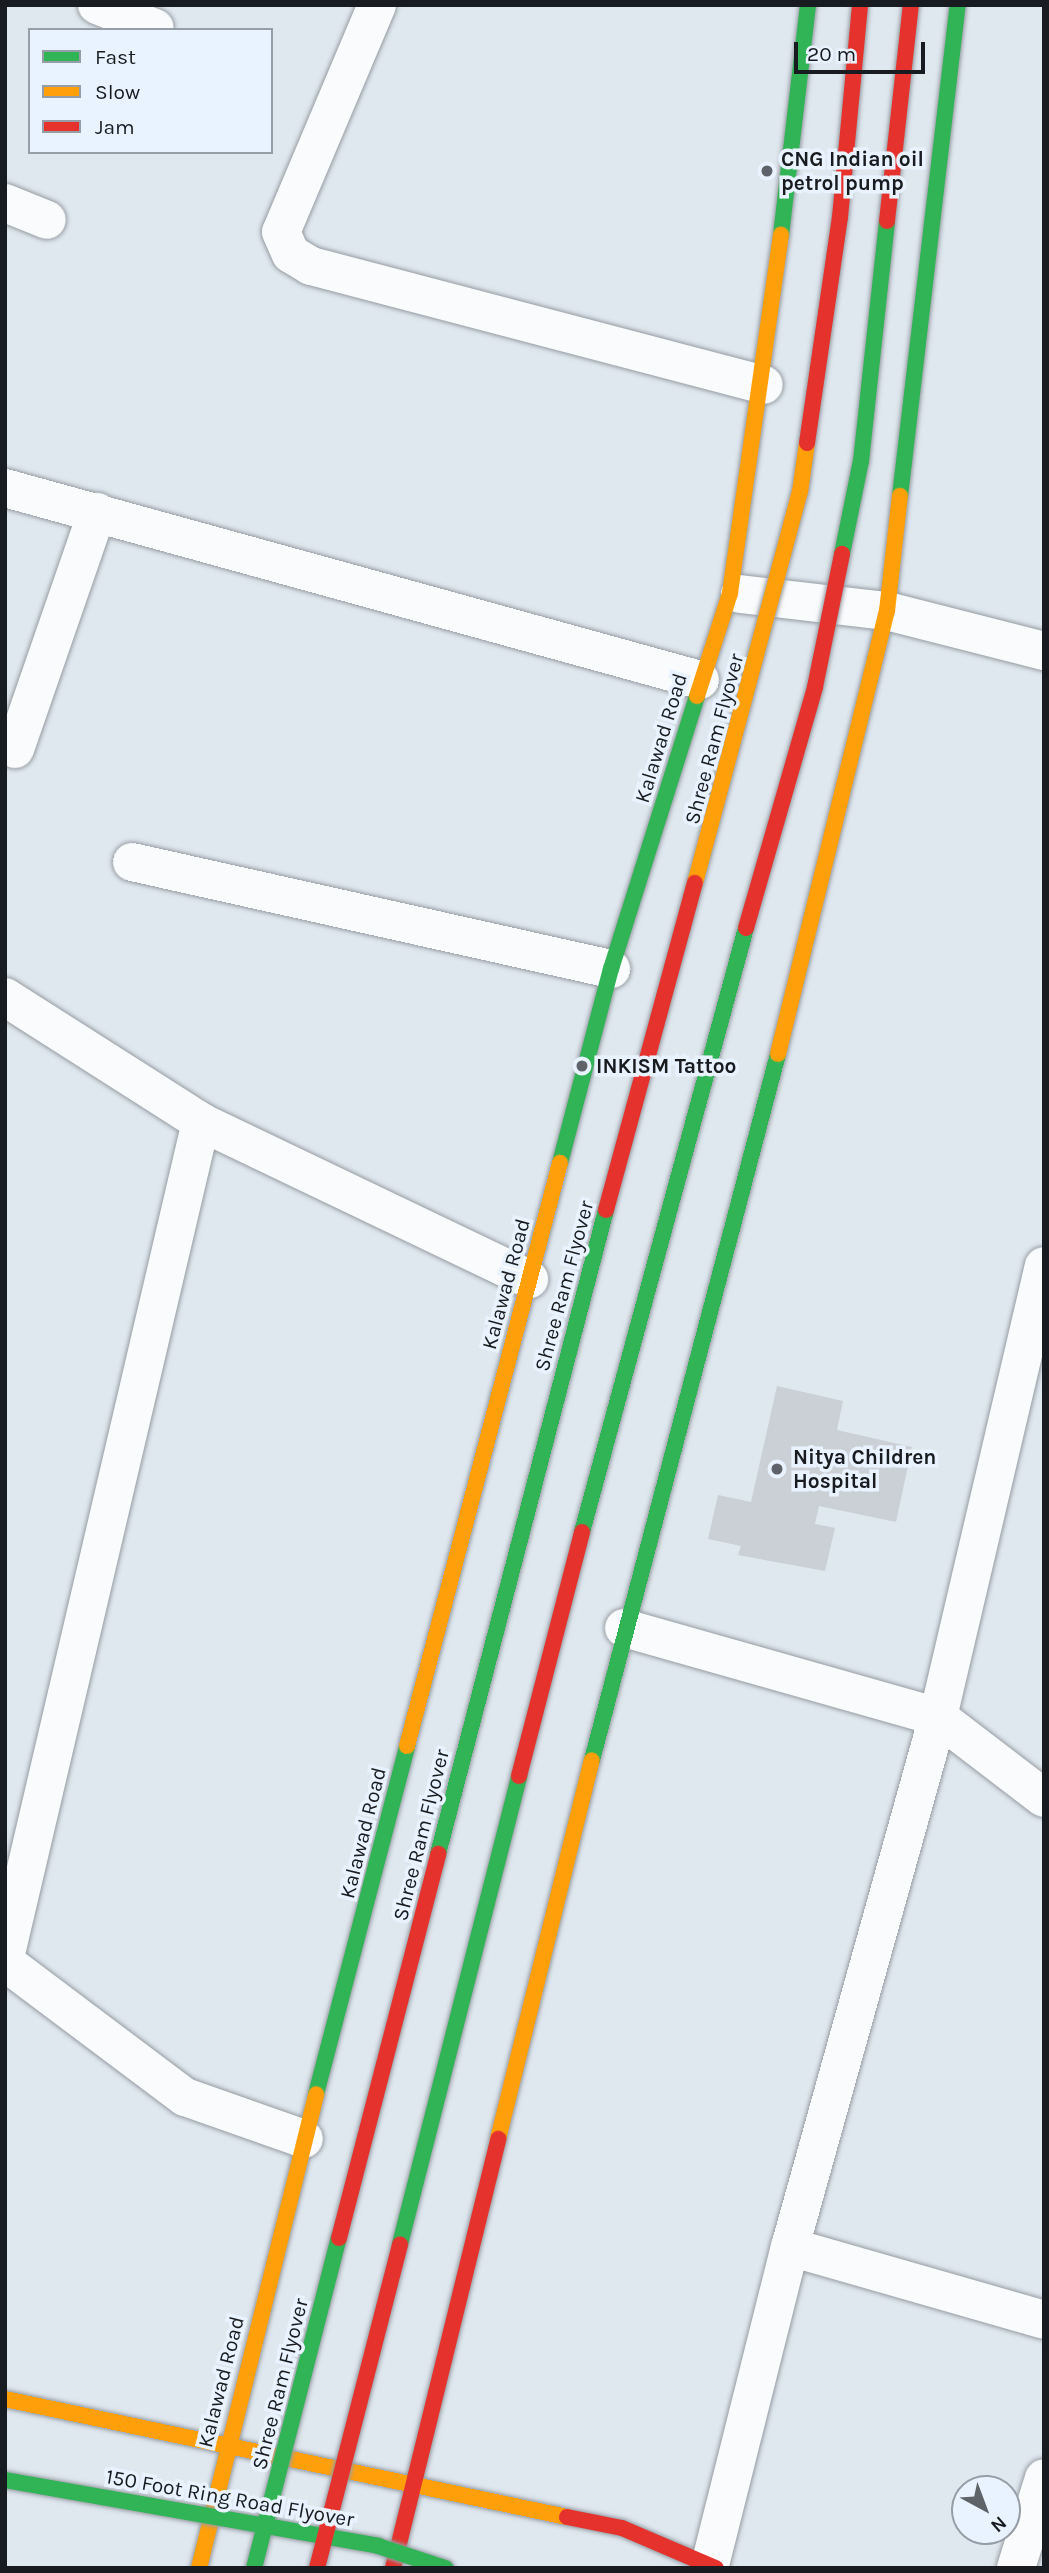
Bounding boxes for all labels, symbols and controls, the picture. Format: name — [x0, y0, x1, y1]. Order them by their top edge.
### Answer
legend — [28, 28, 273, 154]
scale bar — [797, 28, 928, 72]
text: 20 m — [807, 42, 856, 66]
text: Fast — [95, 45, 136, 69]
text: Slow — [95, 80, 140, 104]
text: Jam — [95, 115, 135, 139]
place label: CNG Indian oil petrol pump — [781, 146, 924, 196]
marker: CNG Indian oil petrol pump — [759, 163, 775, 179]
street label: Shree Ram Flyover — [679, 651, 749, 827]
street label: Kalawad Road — [629, 670, 693, 806]
place label: INKISM Tattoo — [596, 1053, 736, 1079]
marker: INKISM Tattoo — [574, 1058, 590, 1074]
street label: Shree Ram Flyover — [529, 1198, 599, 1374]
street label: Kalawad Road — [476, 1216, 536, 1352]
place label: Nitya Children Hospital — [793, 1444, 936, 1494]
marker: Nitya Children Hospital — [767, 1459, 787, 1479]
street label: Shree Ram Flyover — [388, 1747, 454, 1923]
street label: Kalawad Road — [335, 1765, 391, 1901]
street label: Shree Ram Flyover — [247, 2296, 313, 2472]
street label: Kalawad Road — [193, 2314, 249, 2450]
street label: 150 Foot Ring Road Flyover — [104, 2464, 356, 2532]
north arrow — [951, 2475, 1021, 2545]
text: N — [986, 2512, 1011, 2537]

